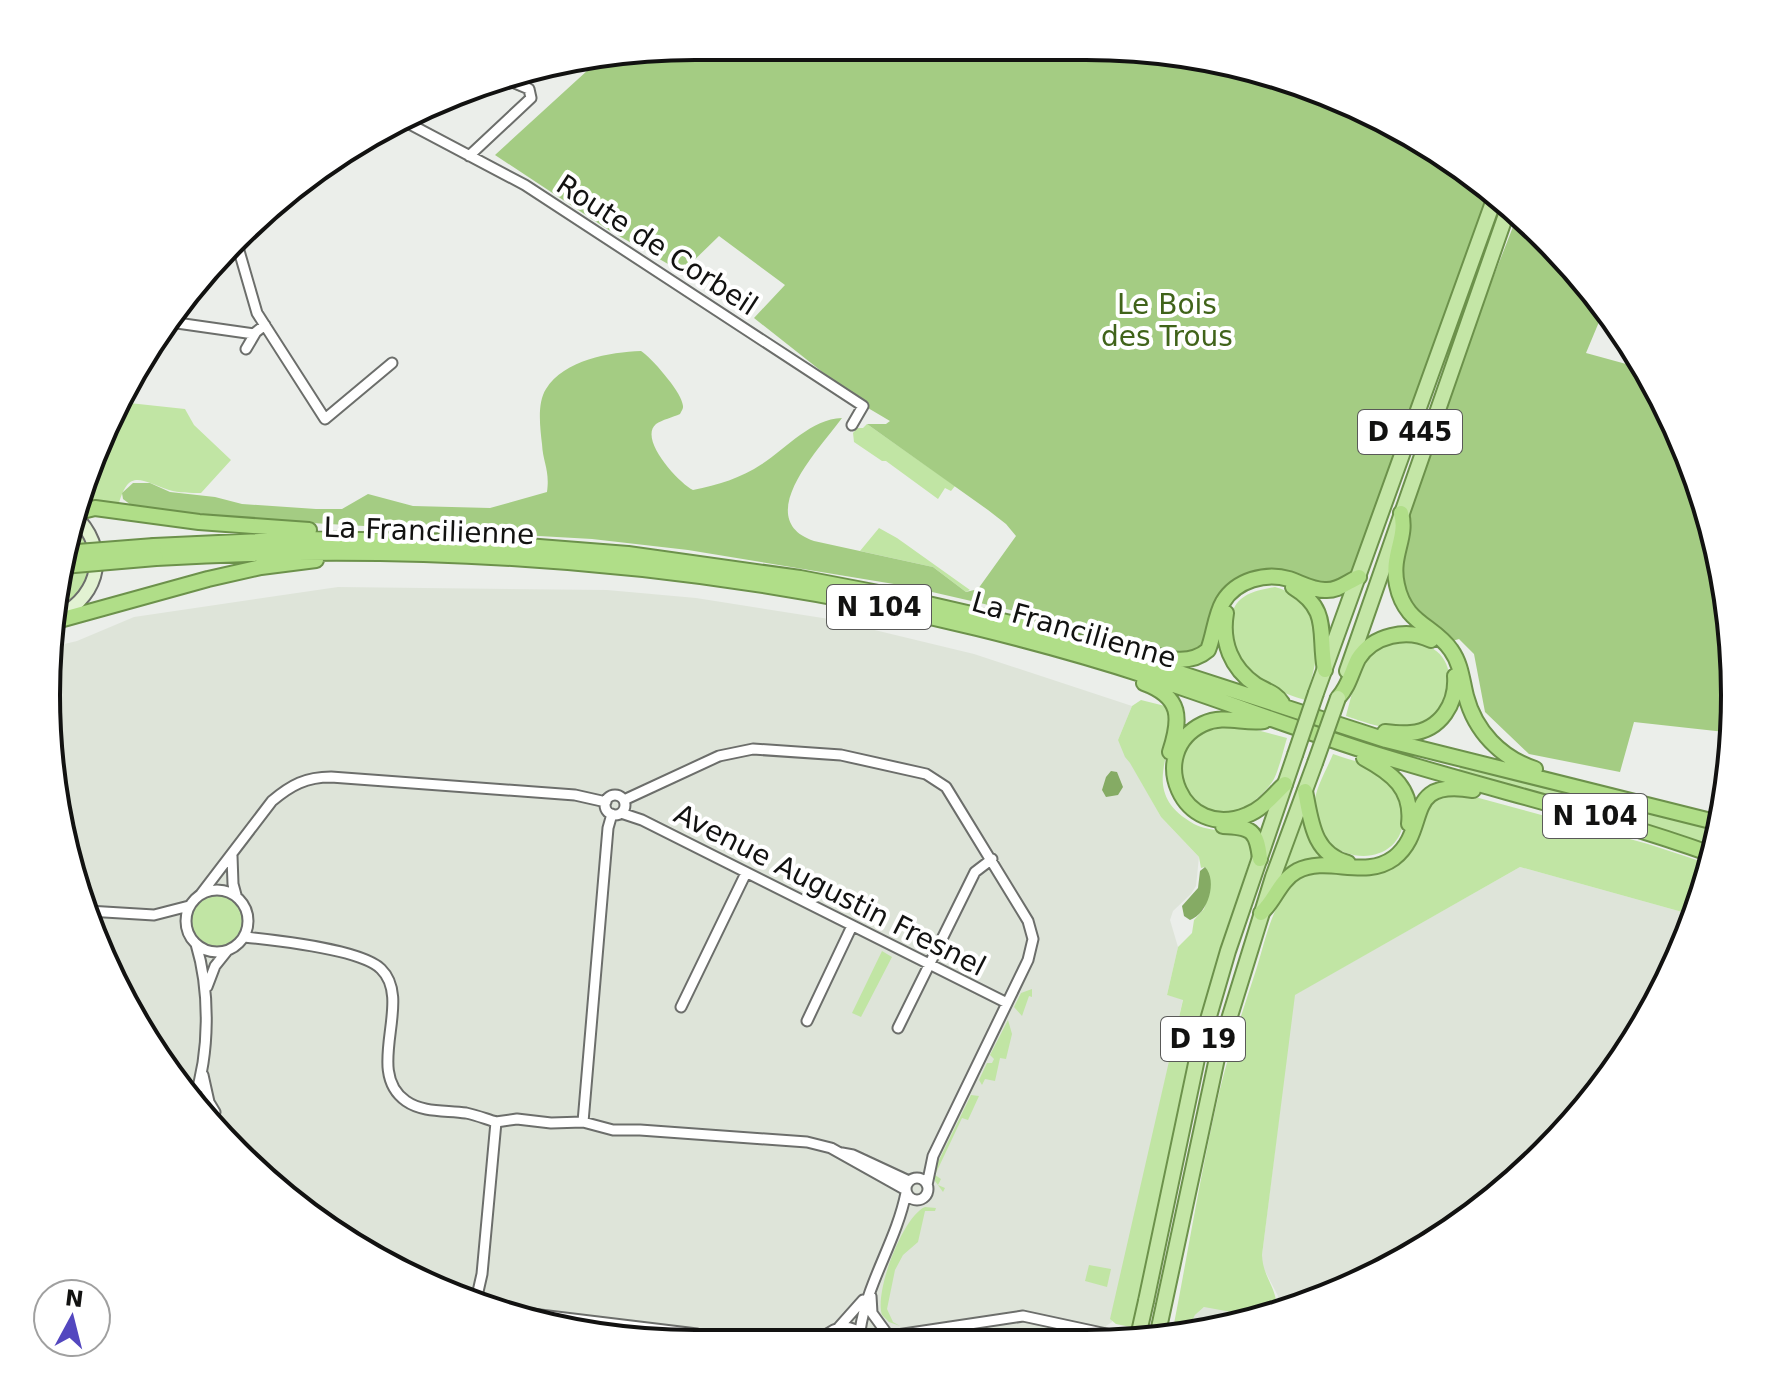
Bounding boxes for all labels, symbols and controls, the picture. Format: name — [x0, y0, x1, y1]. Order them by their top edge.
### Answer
street label: Route de Corbeil — [550, 168, 764, 322]
park label: Le Bois des Trous — [1101, 288, 1233, 353]
road number: D 445 — [1358, 410, 1462, 454]
street label: La Francilienne — [323, 511, 535, 551]
road number: N 104 — [827, 585, 931, 629]
street label: La Francilienne — [968, 585, 1180, 675]
road number: N 104 — [1543, 794, 1647, 838]
street label: Avenue Augustin Fresnel — [669, 797, 991, 983]
road number: D 19 — [1161, 1017, 1245, 1061]
north arrow — [32, 1278, 112, 1358]
text: N — [64, 1285, 85, 1312]

